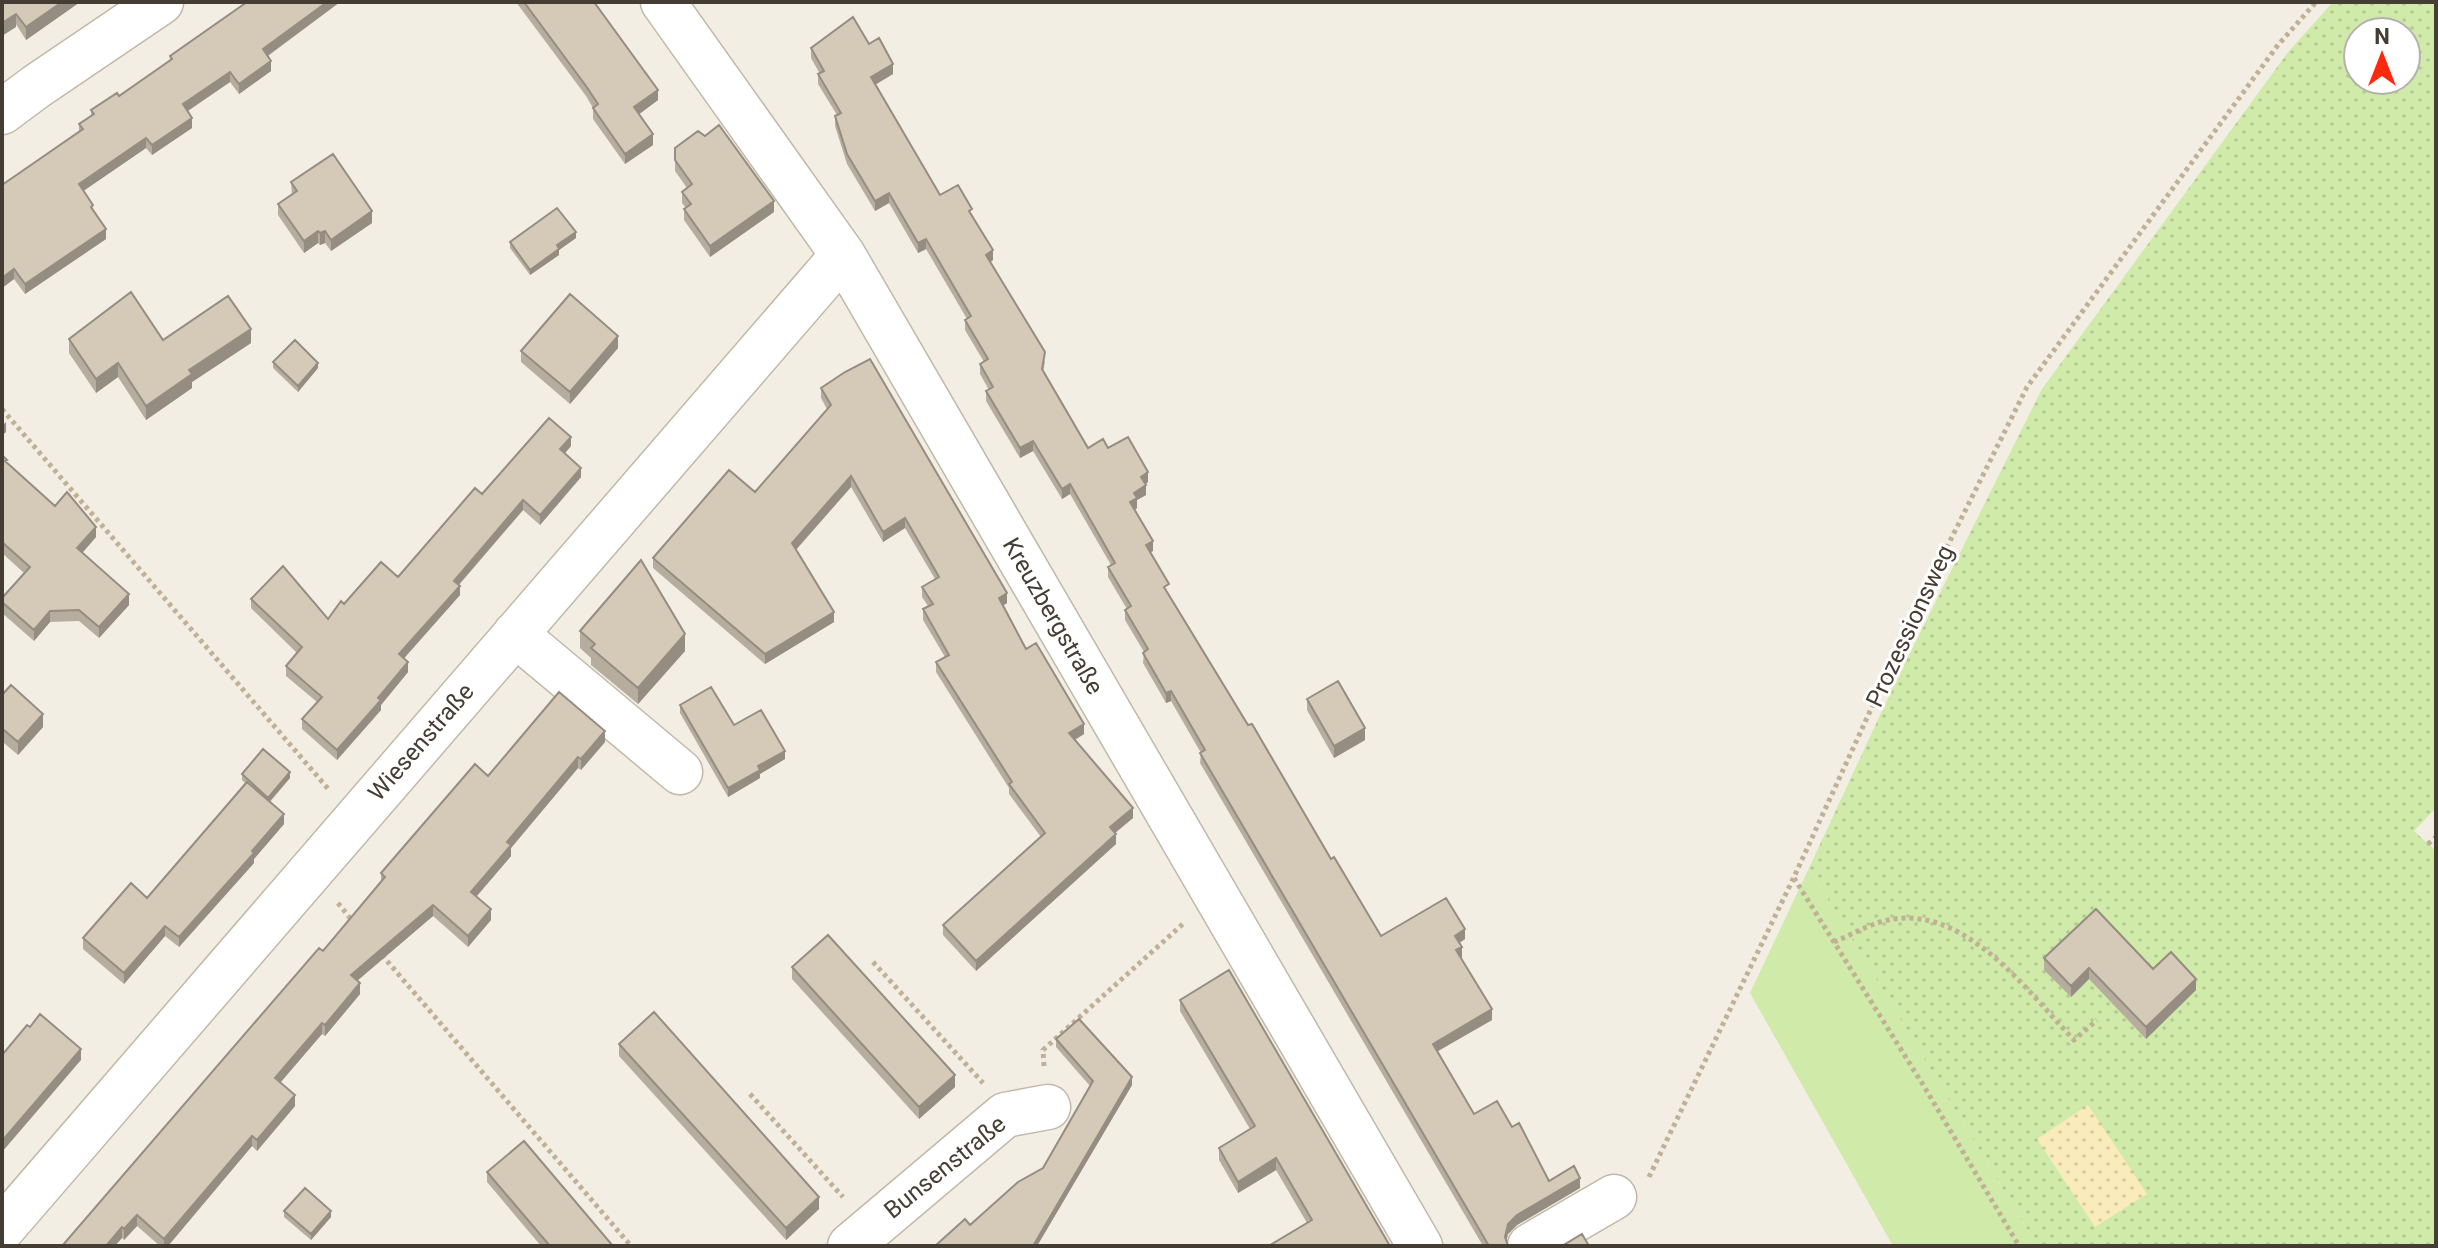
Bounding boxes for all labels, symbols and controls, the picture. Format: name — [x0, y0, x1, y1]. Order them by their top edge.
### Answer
north arrow — [2342, 16, 2422, 96]
text: N — [2374, 24, 2390, 49]
street label: Kreuzbergstraße — [997, 533, 1109, 699]
street label: Prozessionsweg — [1860, 541, 1960, 711]
street label: Wiesenstraße — [362, 678, 480, 806]
street label: Bunsenstraße — [879, 1110, 1011, 1224]

